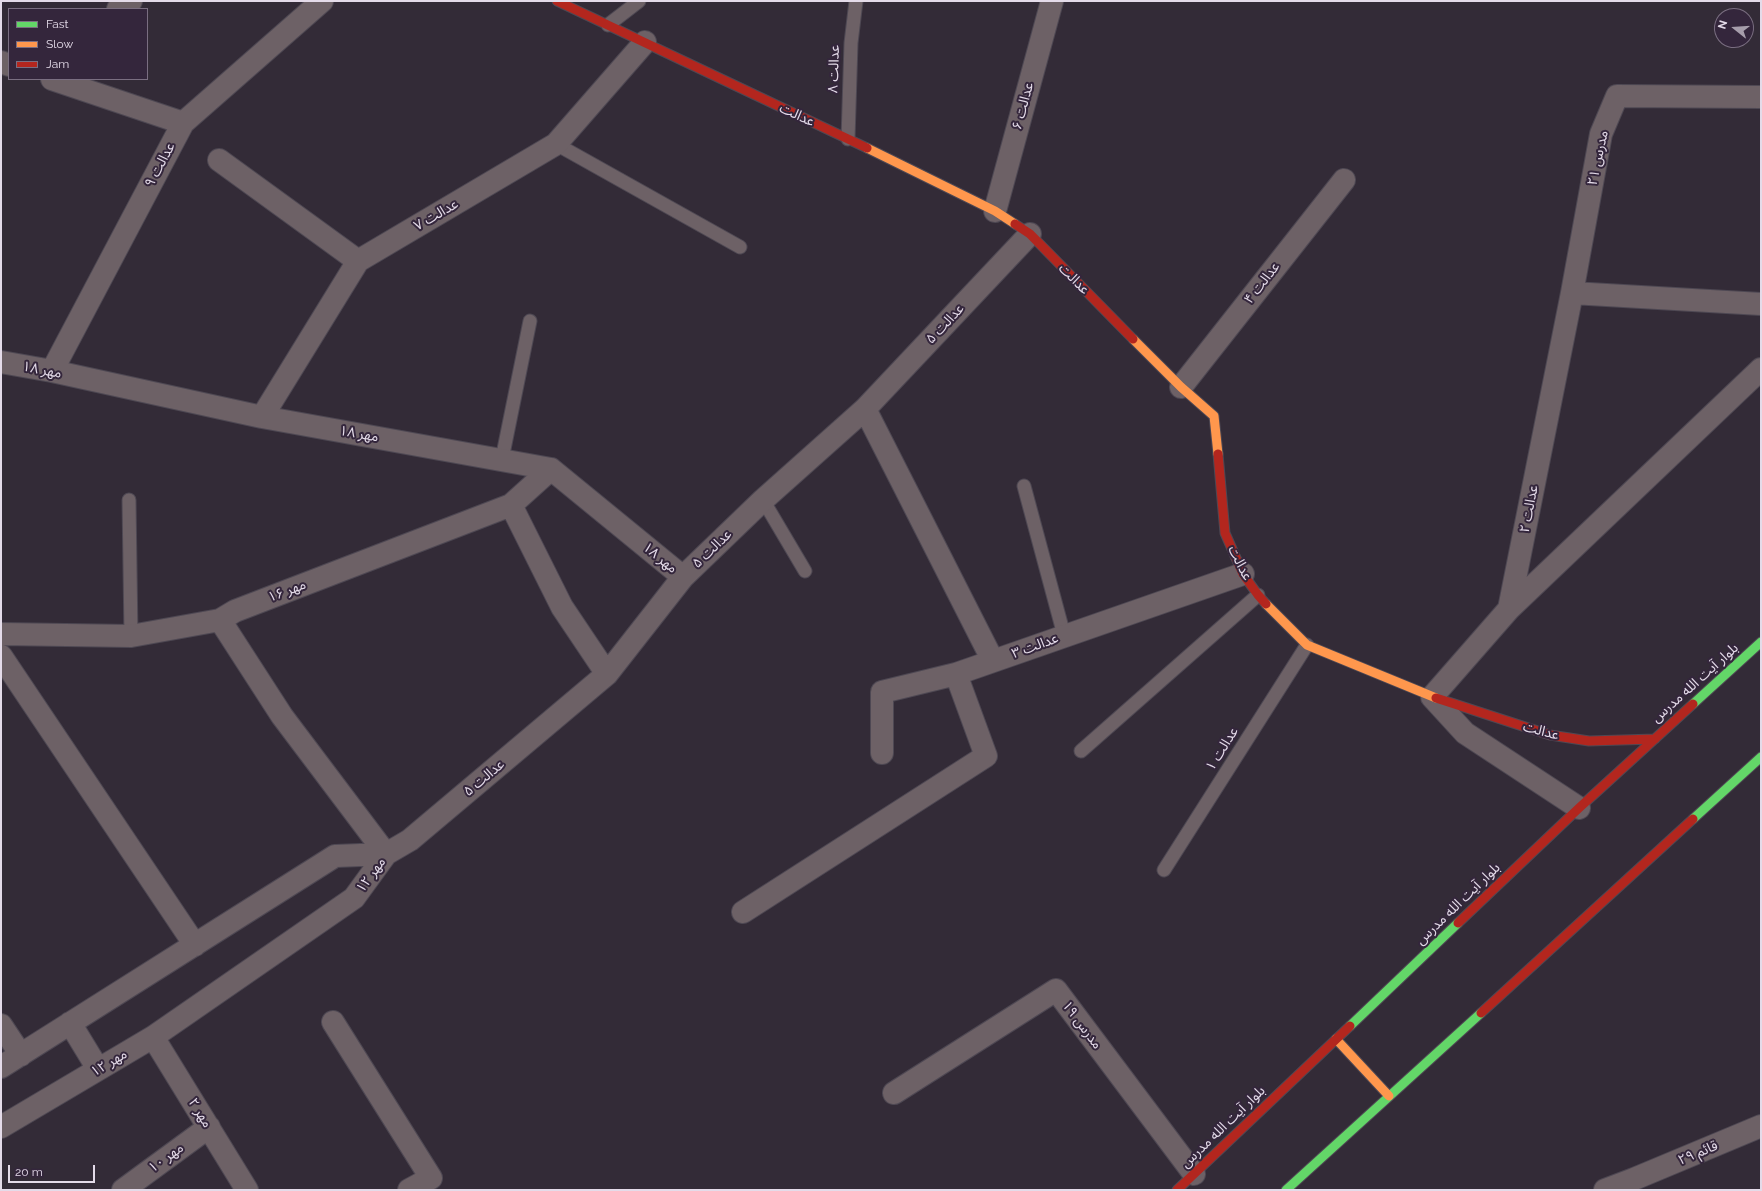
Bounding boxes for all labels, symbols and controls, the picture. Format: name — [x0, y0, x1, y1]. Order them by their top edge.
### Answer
legend — [8, 8, 148, 80]
north arrow — [1714, 8, 1754, 48]
text: Fast — [46, 17, 69, 31]
text: N — [1716, 19, 1730, 31]
text: Slow — [46, 37, 73, 51]
street label: عدالت ۸ — [825, 45, 843, 93]
text: Jam — [46, 57, 69, 71]
street label: عدالت ۶ — [1009, 80, 1037, 132]
street label: عدالت — [777, 100, 817, 130]
street label: مدرس ۲۱ — [1584, 129, 1612, 187]
street label: عدالت ۹ — [141, 140, 179, 190]
street label: عدالت ۷ — [411, 196, 461, 234]
street label: عدالت ۴ — [1240, 259, 1284, 307]
street label: عدالت — [1055, 260, 1093, 298]
street label: عدالت ۵ — [922, 301, 968, 347]
street label: مهر ۱۸ — [21, 358, 63, 382]
street label: مهر ۱۸ — [338, 422, 380, 446]
street label: عدالت ۲ — [1516, 484, 1542, 534]
street label: عدالت ۵ — [689, 526, 735, 572]
street label: مهر ۱۸ — [639, 539, 681, 577]
street label: عدالت — [1224, 543, 1256, 583]
street label: مهر ۱۶ — [266, 576, 308, 606]
street label: عدالت ۳ — [1009, 630, 1061, 662]
street label: بلوار آیت الله مدرس — [1648, 640, 1742, 726]
street label: عدالت — [1521, 718, 1561, 744]
street label: عدالت ۱ — [1202, 724, 1242, 774]
street label: عدالت ۵ — [460, 756, 508, 800]
street label: مهر ۱۲ — [353, 854, 389, 896]
street label: بلوار آیت الله مدرس — [1412, 859, 1504, 949]
street label: مدرس ۱۹ — [1058, 998, 1106, 1052]
street label: مهر ۱۲ — [88, 1046, 130, 1080]
street label: بلوار آیت الله مدرس — [1177, 1082, 1269, 1172]
street label: مهر ۲ — [185, 1095, 215, 1131]
street label: قائم ۲۹ — [1676, 1137, 1720, 1169]
street label: مهر ۱۰ — [145, 1140, 187, 1176]
scale bar — [10, 1157, 97, 1183]
text: 20 m — [15, 1165, 43, 1179]

